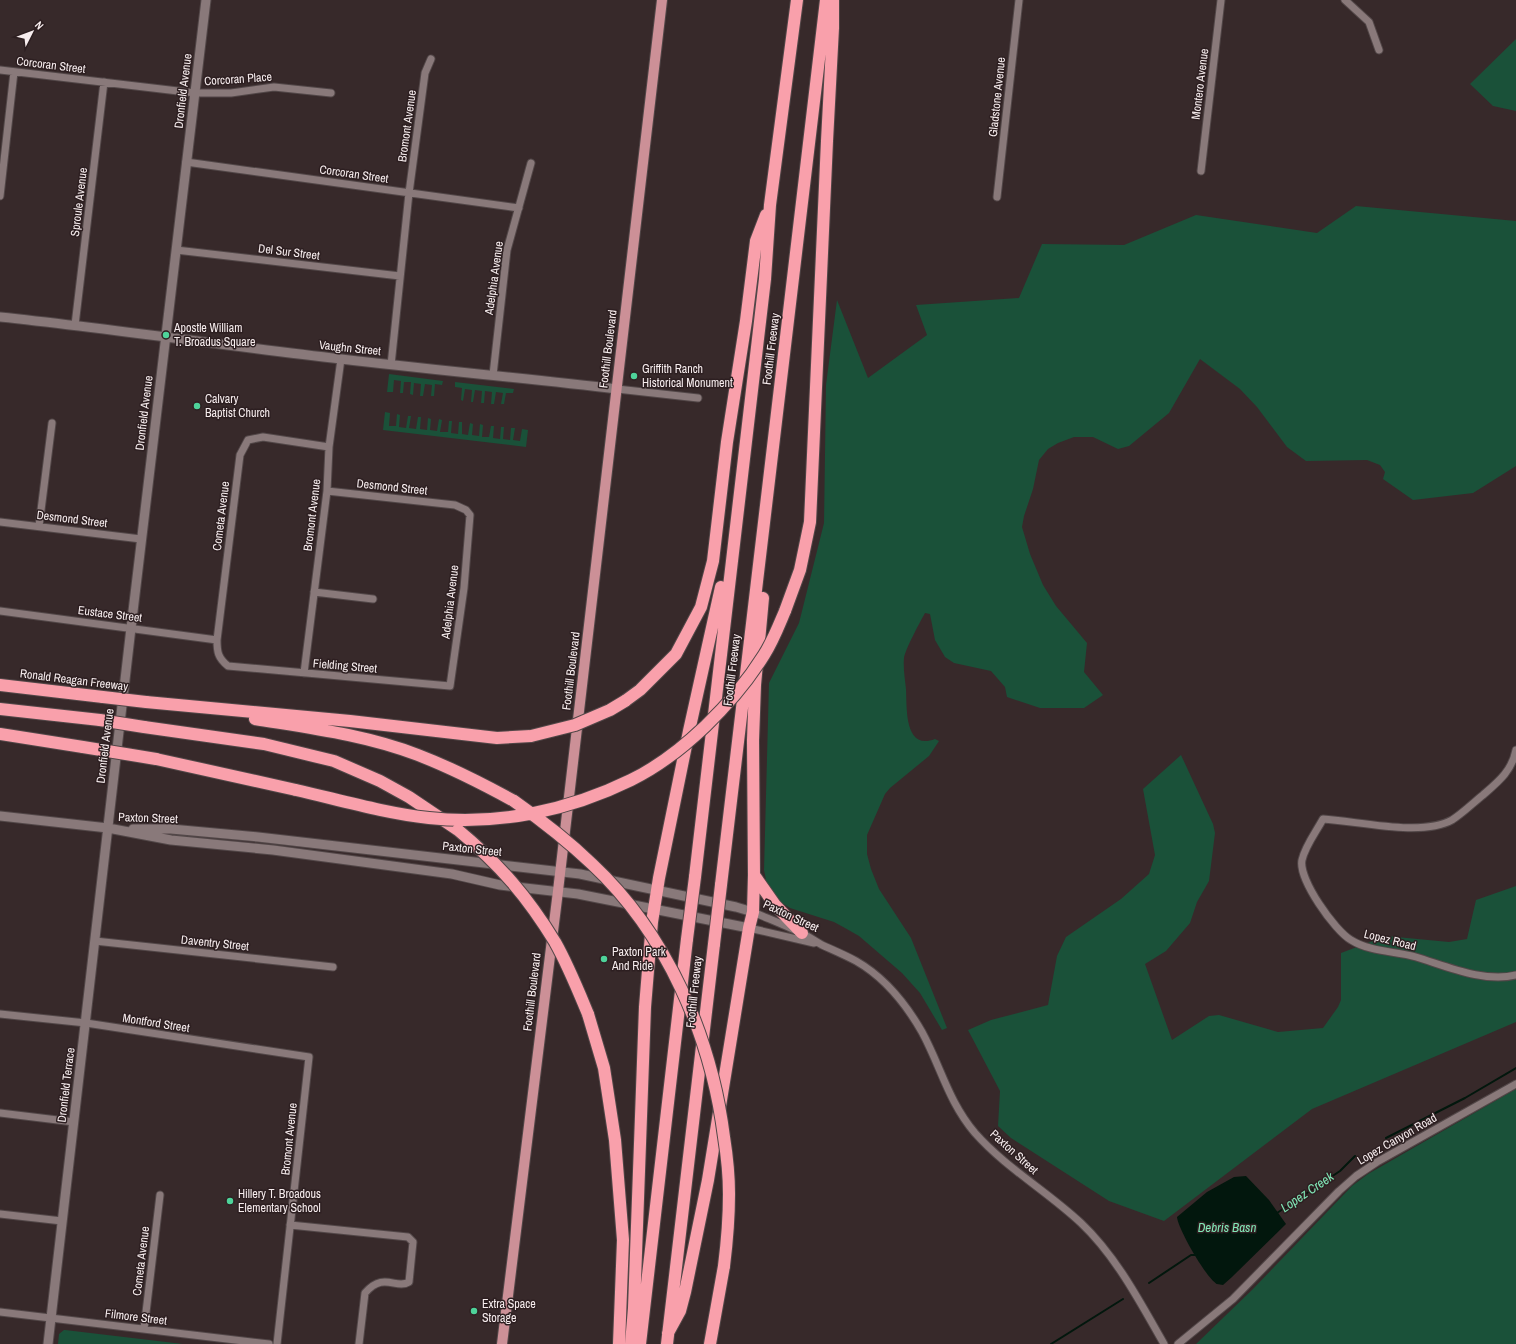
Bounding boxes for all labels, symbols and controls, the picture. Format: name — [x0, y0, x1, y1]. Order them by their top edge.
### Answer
north arrow — [12, 12, 52, 52]
text: N — [32, 18, 47, 32]
street label: Montero Avenue — [1188, 48, 1212, 120]
street label: Corcoran Street — [16, 53, 87, 77]
street label: Dronfield Avenue — [170, 53, 196, 129]
street label: Gladstone Avenue — [985, 56, 1009, 138]
street label: Corcoran Place — [204, 69, 272, 89]
street label: Bromont Avenue — [394, 89, 420, 163]
street label: Corcoran Street — [318, 161, 390, 187]
street label: Sproule Avenue — [67, 167, 91, 237]
street label: Del Sur Street — [257, 240, 321, 264]
street label: Adelphia Avenue — [481, 240, 507, 317]
street label: Foothill Boulevard — [595, 309, 621, 389]
street label: Foothill Freeway — [759, 312, 783, 386]
place label: Apostle William T. Broadus Square — [173, 320, 256, 350]
marker: Apostle William T. Broadus Square — [161, 330, 171, 340]
street label: Vaughn Street — [318, 337, 382, 359]
place label: Griffith Ranch Historical Monument — [642, 361, 733, 391]
marker: Griffith Ranch Historical Monument — [629, 371, 639, 381]
street label: Dronfield Avenue — [131, 375, 157, 451]
place label: Calvary Baptist Church — [205, 391, 270, 421]
marker: Calvary Baptist Church — [192, 401, 202, 411]
street label: Desmond Street — [356, 475, 428, 499]
street label: Bromont Avenue — [300, 478, 324, 552]
street label: Cometa Avenue — [209, 480, 233, 552]
street label: Desmond Street — [36, 507, 109, 531]
street label: Adelphia Avenue — [437, 564, 462, 641]
street label: Eustace Street — [77, 602, 143, 626]
street label: Foothill Boulevard — [558, 631, 584, 711]
street label: Foothill Freeway — [720, 633, 744, 707]
street label: Fielding Street — [312, 655, 378, 677]
street label: Ronald Reagan Freeway — [19, 665, 129, 695]
street label: Dronfield Avenue — [92, 708, 118, 784]
street label: Paxton Street — [118, 809, 178, 827]
street label: Paxton Street — [442, 838, 503, 860]
street label: Paxton Street — [761, 896, 822, 936]
street label: Lopez Road — [1362, 926, 1418, 954]
street label: Daventry Street — [180, 931, 250, 955]
place label: Paxton Park And Ride — [611, 944, 666, 974]
street label: Foothill Boulevard — [519, 952, 545, 1032]
marker: Paxton Park And Ride — [599, 954, 609, 964]
street label: Foothill Freeway — [682, 955, 706, 1029]
street label: Montford Street — [121, 1010, 191, 1036]
street label: Dronfield Terrace — [53, 1047, 79, 1123]
street label: Bromont Avenue — [277, 1102, 301, 1176]
street label: Lopez Canyon Road — [1354, 1110, 1440, 1168]
street label: Paxton Street — [986, 1126, 1042, 1178]
water label: Lopez Creek — [1277, 1168, 1337, 1216]
place label: Hillery T. Broadous Elementary School — [238, 1186, 321, 1216]
marker: Hillery T. Broadous Elementary School — [225, 1196, 235, 1206]
water label: Debris Basn — [1198, 1219, 1256, 1236]
street label: Cometa Avenue — [129, 1225, 153, 1297]
place label: Extra Space Storage — [482, 1296, 536, 1326]
street label: Filmore Street — [104, 1305, 168, 1329]
marker: Extra Space Storage — [469, 1306, 479, 1316]

